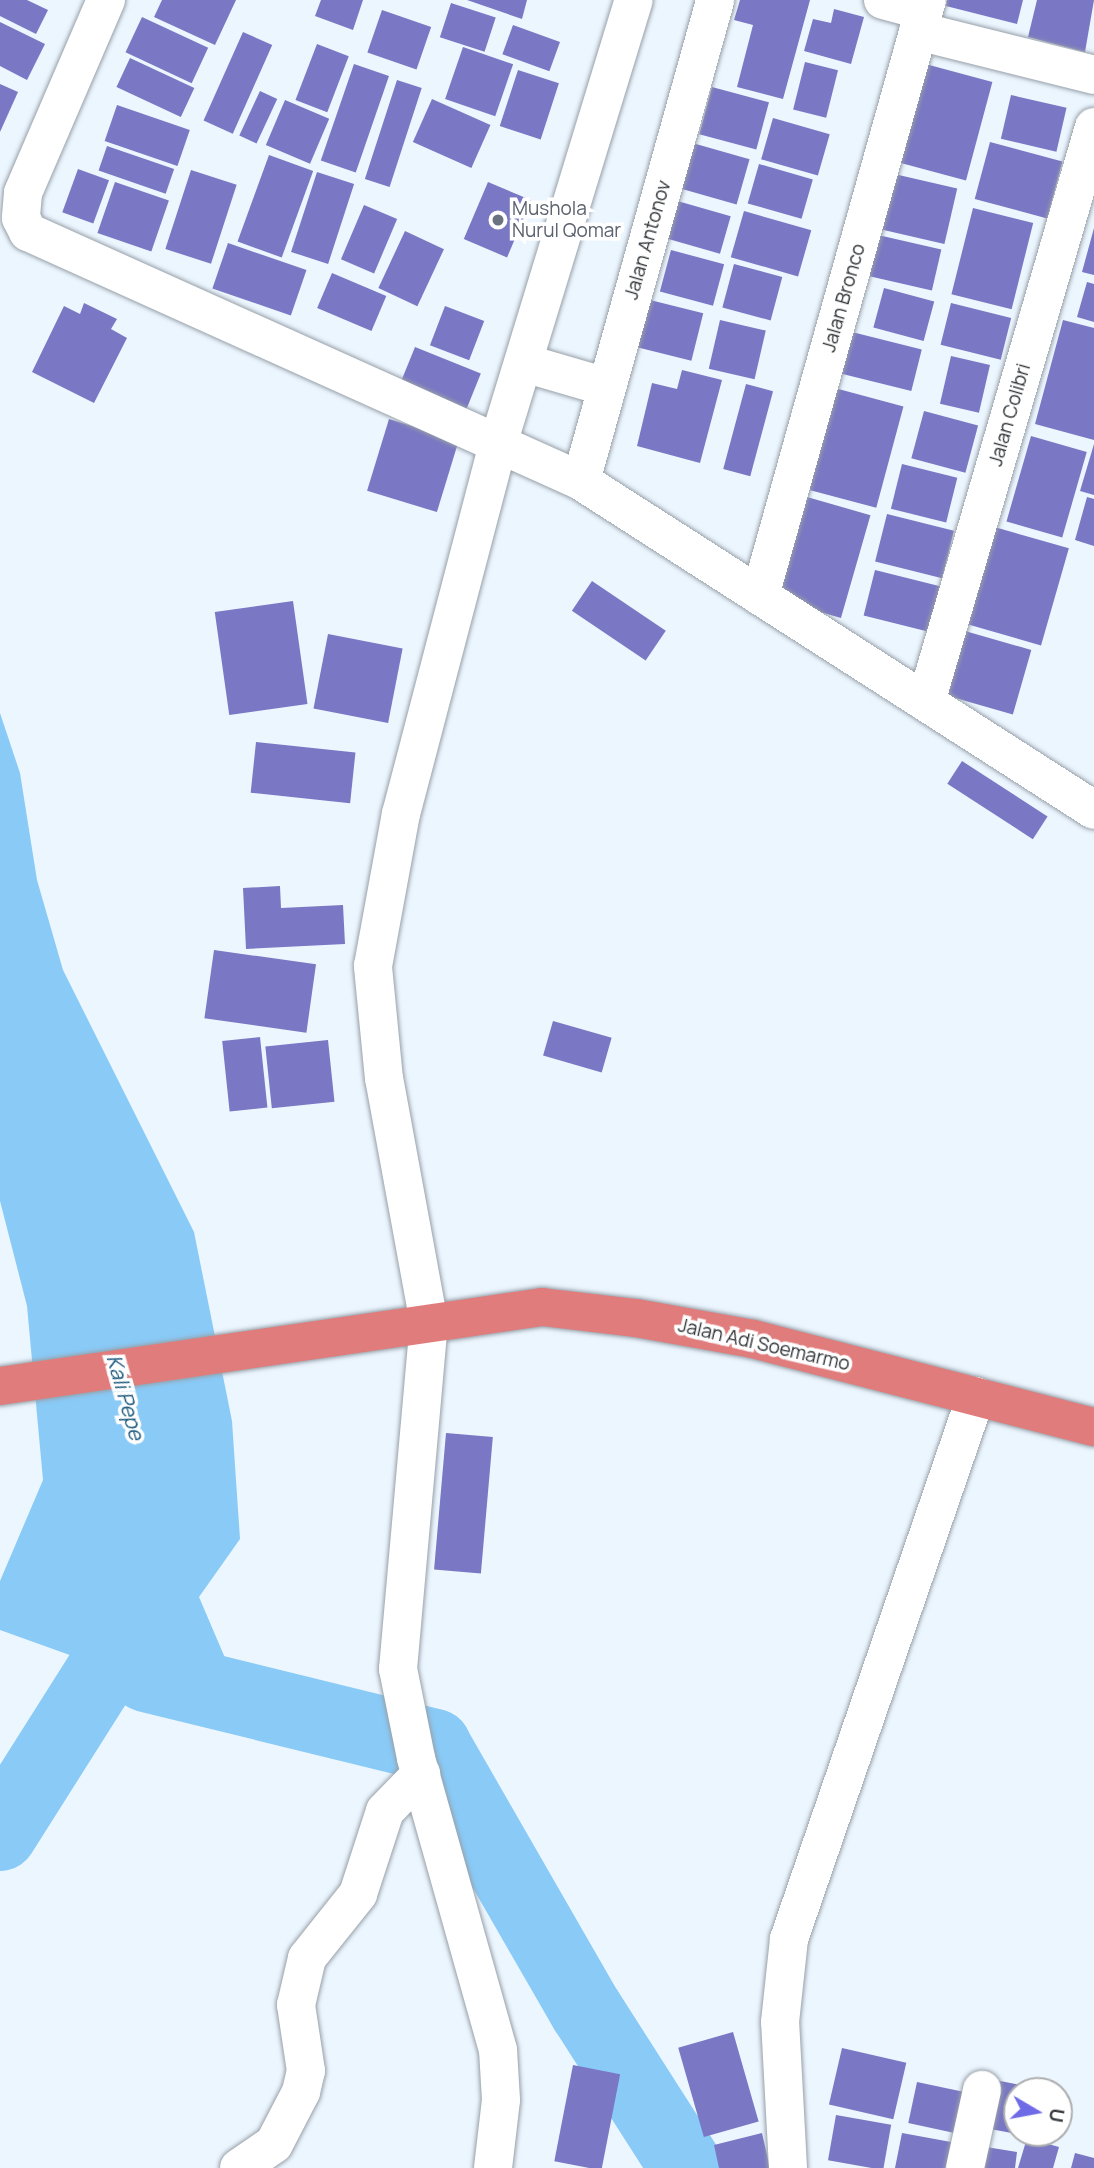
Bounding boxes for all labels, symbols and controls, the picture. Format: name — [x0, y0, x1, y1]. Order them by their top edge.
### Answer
street label: Jalan Antonov — [620, 178, 676, 302]
place label: Mushola Nurul Qomar — [512, 198, 621, 242]
marker: Mushola Nurul Qomar — [490, 212, 506, 228]
street label: Jalan Bronco — [818, 241, 870, 355]
street label: Jalan Colibri — [984, 361, 1036, 469]
street label: Jalan Adi Soemarmo — [676, 1314, 852, 1376]
water label: Kali Pepe — [102, 1352, 150, 1442]
north arrow — [1003, 2077, 1073, 2147]
text: U — [1043, 2106, 1071, 2124]

